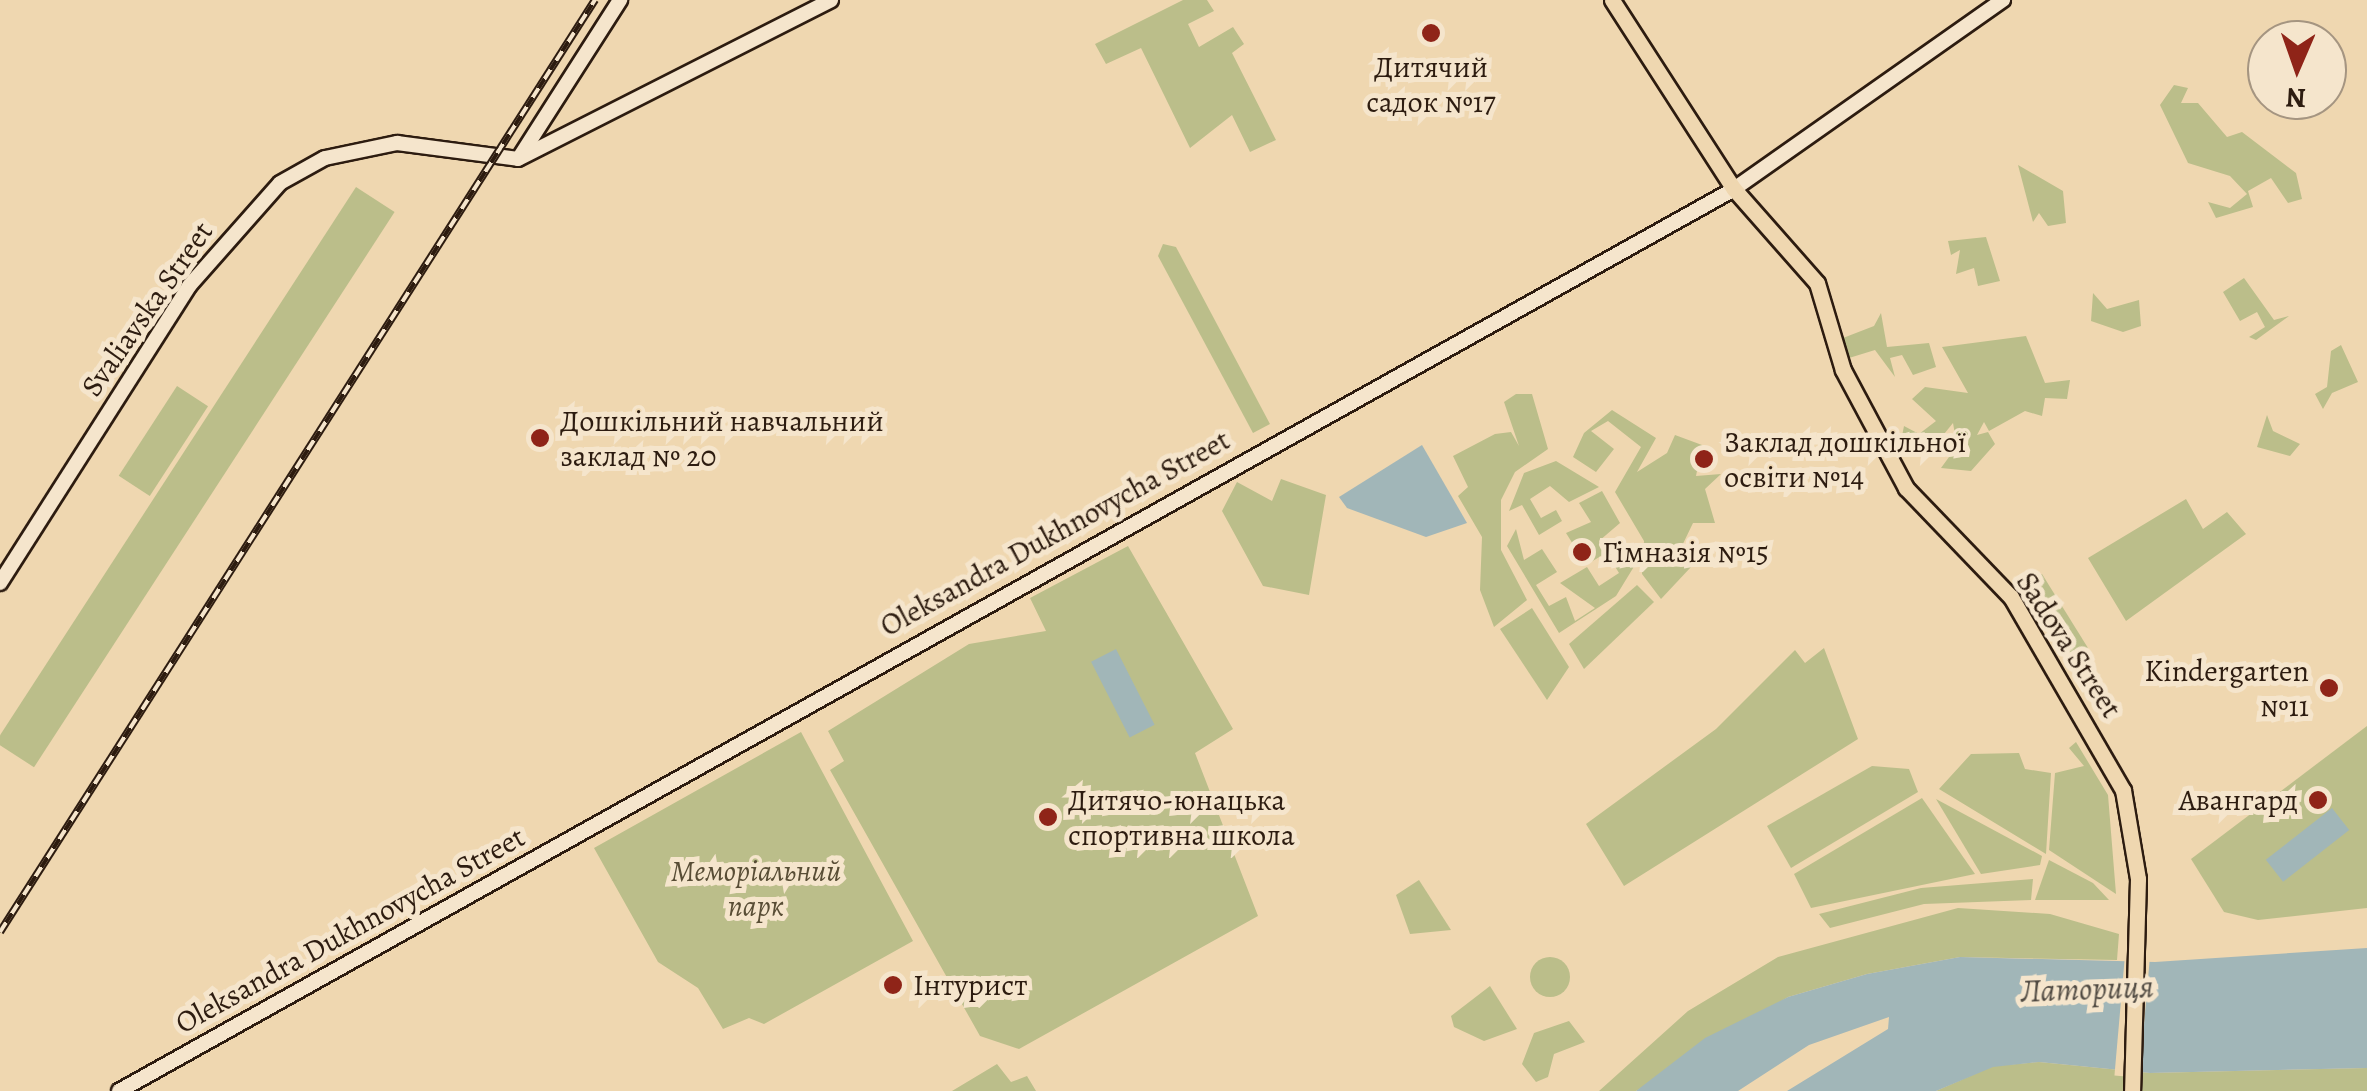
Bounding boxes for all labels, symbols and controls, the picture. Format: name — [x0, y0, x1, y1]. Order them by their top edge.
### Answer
north arrow — [2247, 20, 2347, 120]
marker: Дитячий садок №17 — [1420, 22, 1442, 44]
place label: Дитячий садок №17 — [1366, 49, 1496, 120]
text: N — [2285, 79, 2307, 117]
street label: Svaliavska Street — [74, 215, 220, 403]
place label: Дошкільний навчальний заклад № 20 — [560, 403, 884, 474]
street label: Oleksandra Dukhnovycha Street — [874, 422, 1236, 644]
place label: Заклад дошкільної освіти №14 — [1724, 424, 1966, 494]
marker: Дошкільний навчальний заклад № 20 — [529, 427, 551, 449]
marker: Заклад дошкільної освіти №14 — [1693, 448, 1715, 470]
place label: Гімназія №15 — [1602, 534, 1769, 570]
marker: Гімназія №15 — [1571, 541, 1593, 563]
street label: Sadova Street — [2009, 565, 2129, 725]
place label: Kindergarten №11 — [2144, 653, 2309, 724]
marker: Kindergarten №11 — [2318, 677, 2340, 699]
place label: Дитячо-юнацька спортивна школа — [1068, 782, 1295, 852]
place label: Авангард — [2179, 782, 2298, 818]
marker: Авангард — [2307, 789, 2329, 811]
marker: Дитячо-юнацька спортивна школа — [1037, 806, 1059, 828]
street label: Oleksandra Dukhnovycha Street — [169, 819, 531, 1041]
park label: Меморіальний парк — [671, 853, 841, 924]
place label: Інтурист — [913, 967, 1028, 1003]
water label: Латориця — [2020, 967, 2154, 1011]
marker: Інтурист — [882, 974, 904, 996]

